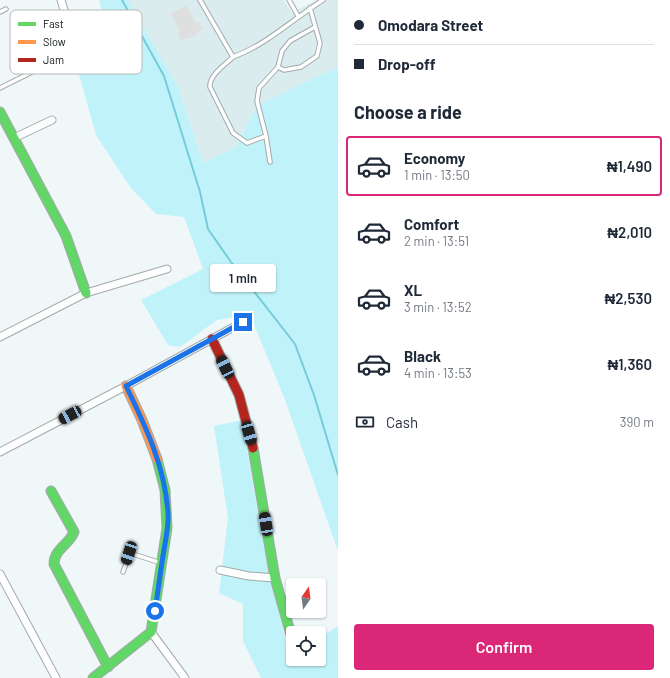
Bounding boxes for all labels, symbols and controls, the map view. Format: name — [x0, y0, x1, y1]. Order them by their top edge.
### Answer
legend — [10, 10, 142, 74]
text: Omodara Street — [378, 16, 483, 34]
text: Fast — [43, 17, 64, 30]
text: Slow — [43, 35, 66, 48]
text: Jam — [43, 53, 64, 66]
text: Drop-off — [378, 55, 436, 73]
text: Choose a ride — [354, 101, 462, 123]
icon: car — [356, 148, 392, 184]
text: Economy — [404, 149, 465, 167]
text: ₦1,490 — [607, 157, 652, 175]
text: 1 min · 13:50 — [404, 167, 470, 183]
icon: car — [356, 214, 392, 250]
text: Comfort — [404, 215, 459, 233]
text: ₦2,010 — [607, 223, 652, 241]
text: 2 min · 13:51 — [404, 233, 469, 249]
callout: 1 min — [210, 264, 276, 292]
text: 1 min — [229, 270, 257, 286]
icon: car — [356, 280, 392, 316]
text: XL — [404, 281, 422, 299]
text: ₦2,530 — [604, 289, 652, 307]
text: 3 min · 13:52 — [404, 299, 472, 315]
route end — [234, 313, 252, 331]
icon: car — [356, 346, 392, 382]
text: Black — [404, 347, 441, 365]
car — [214, 354, 236, 380]
text: ₦1,360 — [607, 355, 652, 373]
text: 4 min · 13:53 — [404, 365, 472, 381]
car — [57, 404, 83, 426]
icon: cash — [354, 411, 376, 433]
text: Cash — [386, 413, 418, 431]
text: 390 m — [620, 414, 654, 430]
car — [240, 420, 258, 446]
car — [258, 511, 274, 537]
car — [120, 540, 138, 566]
north arrow — [286, 578, 326, 618]
map controls — [286, 578, 326, 666]
route start — [146, 602, 164, 620]
button: Confirm — [354, 624, 654, 670]
button: locate — [286, 626, 326, 666]

